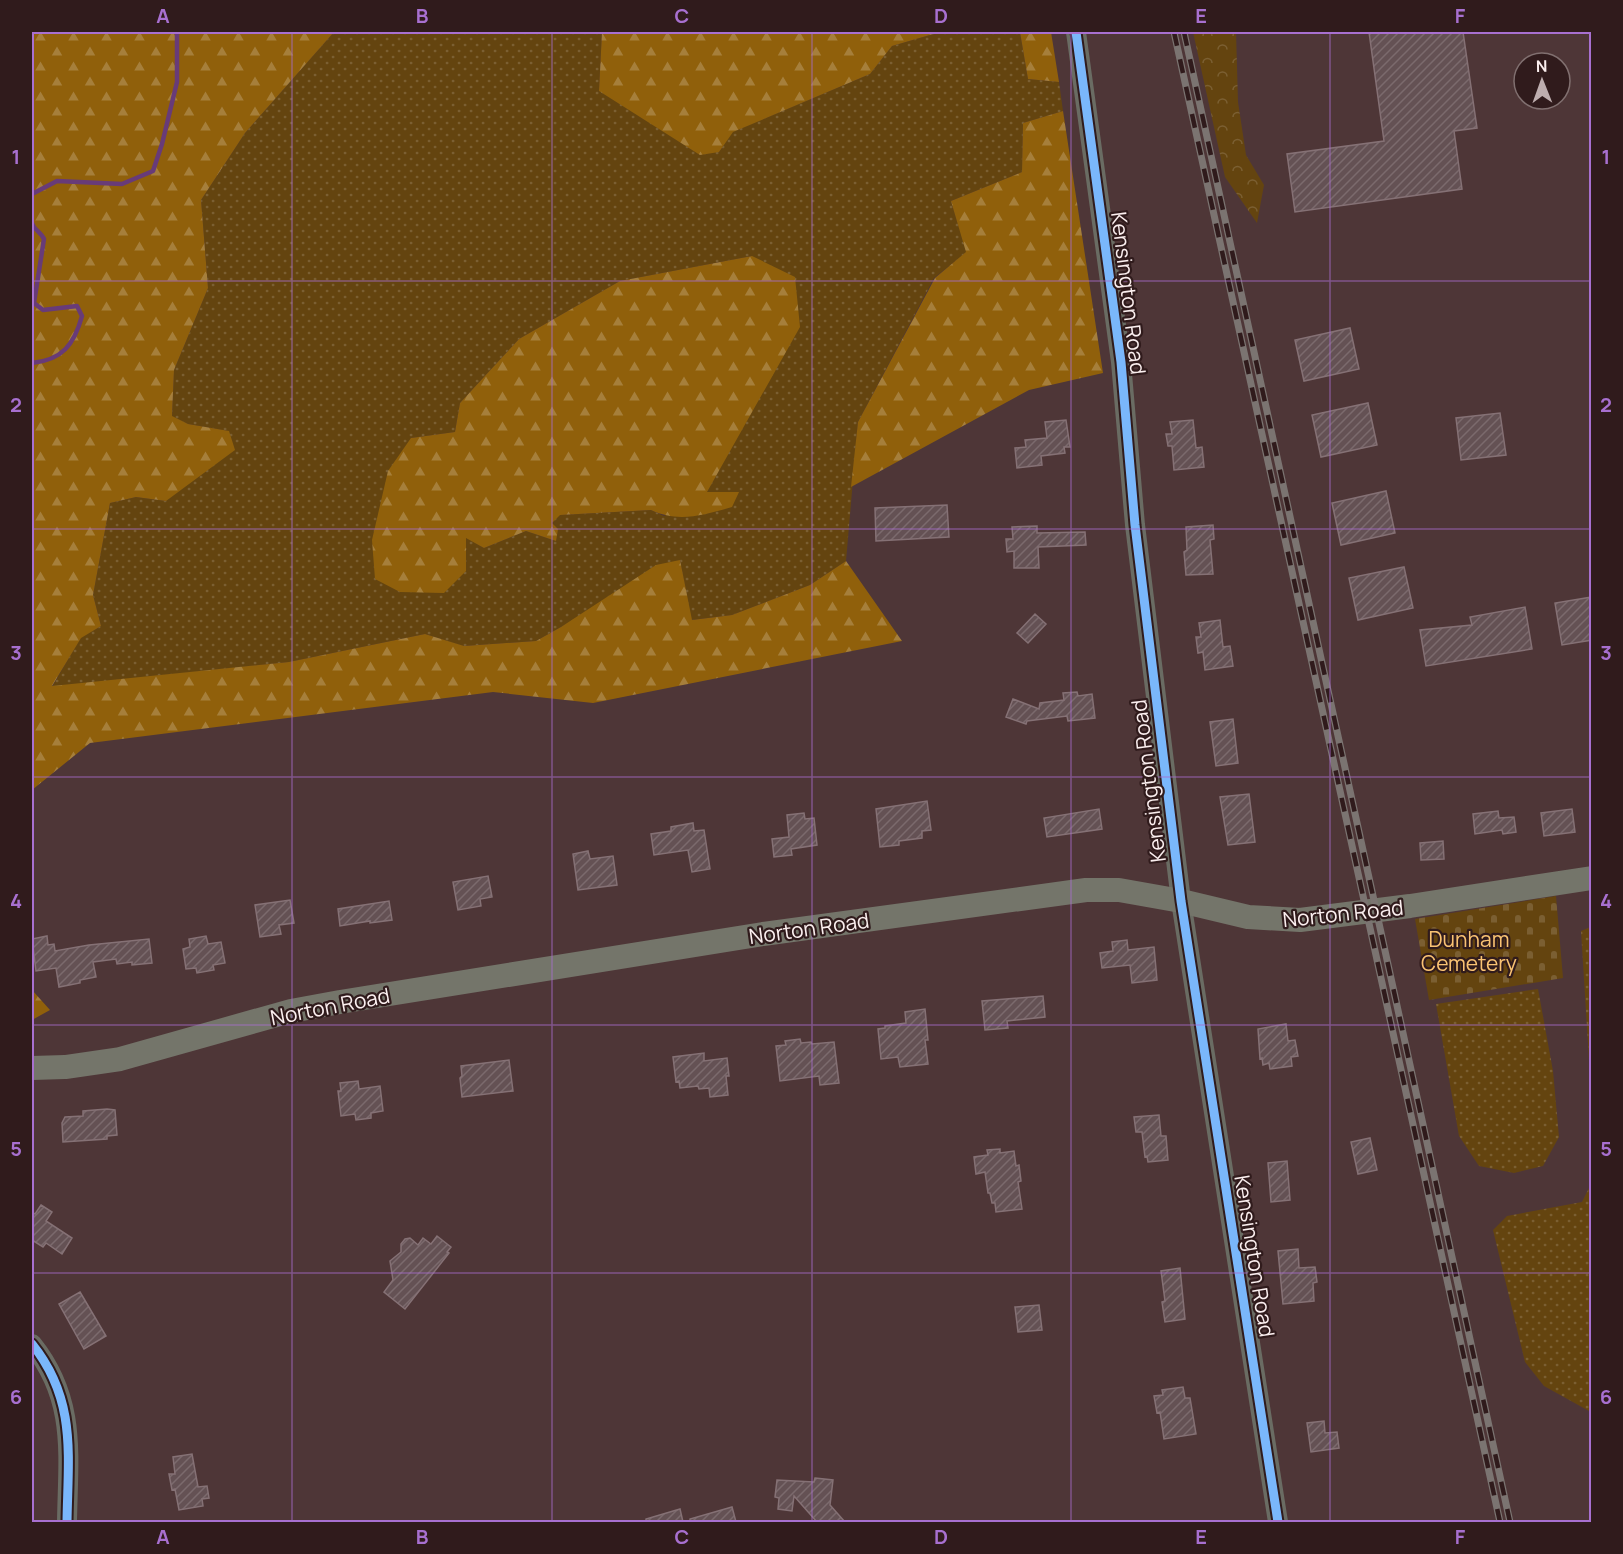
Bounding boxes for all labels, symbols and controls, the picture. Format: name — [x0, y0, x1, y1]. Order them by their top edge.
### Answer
text: A — [156, 2, 170, 29]
text: B — [416, 2, 429, 29]
text: C — [675, 2, 689, 29]
text: D — [934, 2, 948, 29]
text: E — [1195, 2, 1207, 29]
text: F — [1455, 2, 1466, 29]
north arrow — [1512, 51, 1572, 111]
text: N — [1536, 55, 1548, 77]
text: 1 — [12, 143, 20, 170]
text: 1 — [1602, 143, 1610, 170]
street label: Kensington Road — [1105, 210, 1153, 376]
text: 2 — [10, 391, 22, 418]
text: 2 — [1600, 391, 1612, 418]
text: 3 — [10, 639, 22, 666]
text: 3 — [1600, 639, 1612, 666]
street label: Kensington Road — [1124, 698, 1172, 864]
text: 4 — [10, 887, 22, 914]
text: 4 — [1600, 887, 1612, 914]
street label: Norton Road — [1281, 893, 1405, 933]
street label: Norton Road — [747, 906, 871, 950]
park label: Dunham Cemetery — [1421, 925, 1517, 977]
street label: Norton Road — [268, 981, 392, 1031]
text: 5 — [10, 1135, 22, 1162]
text: 5 — [1600, 1135, 1612, 1162]
street label: Kensington Road — [1228, 1173, 1282, 1339]
text: 6 — [10, 1383, 22, 1410]
text: 6 — [1600, 1383, 1612, 1410]
text: A — [156, 1523, 170, 1550]
text: B — [416, 1523, 429, 1550]
text: C — [675, 1523, 689, 1550]
text: D — [934, 1523, 948, 1550]
text: E — [1195, 1523, 1207, 1550]
text: F — [1455, 1523, 1466, 1550]

